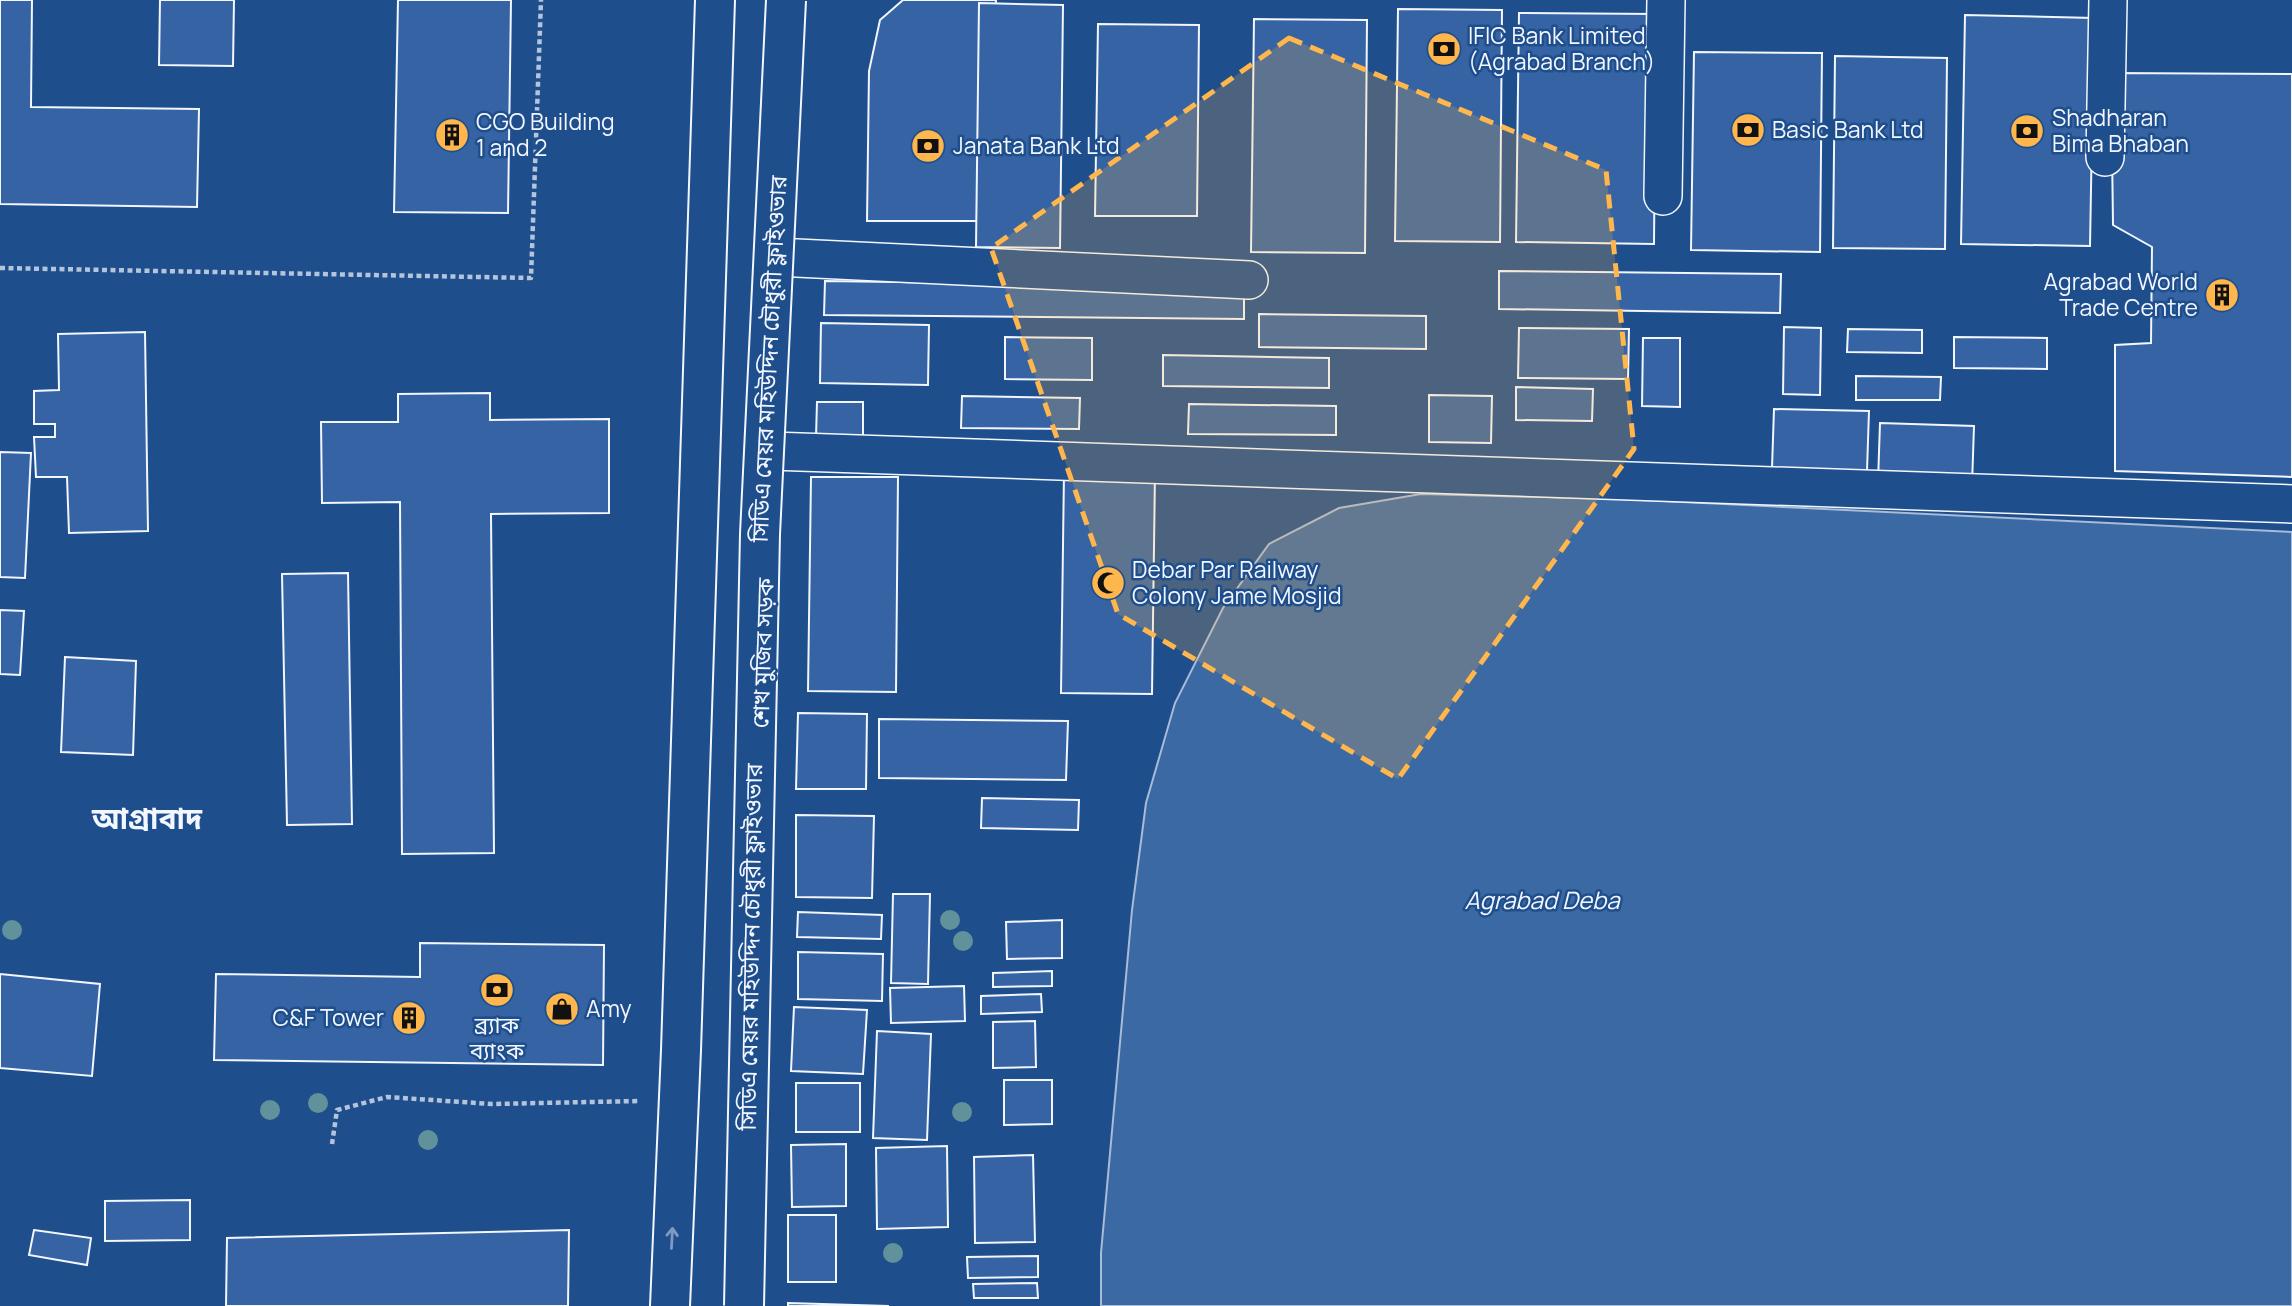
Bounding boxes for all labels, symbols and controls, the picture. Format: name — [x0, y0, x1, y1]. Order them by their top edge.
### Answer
place label: IFIC Bank Limited (Agrabad Branch) — [1468, 19, 1655, 77]
bank icon: IFIC Bank Limited (Agrabad Branch) — [1425, 30, 1463, 68]
place label: Shadharan Bima Bhaban — [2052, 101, 2189, 159]
place label: CGO Building 1 and 2 — [476, 105, 615, 163]
bank icon: Basic Bank Ltd — [1729, 111, 1767, 149]
bank icon: Shadharan Bima Bhaban — [2008, 112, 2046, 150]
place label: Basic Bank Ltd — [1772, 113, 1924, 145]
building icon: CGO Building 1 and 2 — [433, 116, 471, 154]
bank icon: Janata Bank Ltd — [909, 127, 947, 165]
place label: Janata Bank Ltd — [953, 129, 1120, 161]
street label: সিডিএ মেয়র মহিউদ্দিন চৌধুরী ফ্লাইওভার — [742, 175, 794, 544]
place label: Agrabad World Trade Centre — [2044, 265, 2198, 323]
building icon: Agrabad World Trade Centre — [2203, 276, 2241, 314]
place label: Debar Par Railway Colony Jame Mosjid — [1132, 553, 1342, 611]
mosque icon: Debar Par Railway Colony Jame Mosjid — [1089, 564, 1127, 602]
street label: শেখ মুজিব সড়ক — [743, 577, 781, 729]
street label: সিডিএ মেয়র মহিউদ্দিন চৌধুরী ফ্লাইওভার — [731, 763, 769, 1132]
district label: আগ্রাবাদ — [91, 797, 203, 838]
water label: Agrabad Deba — [1464, 883, 1621, 916]
bank icon: ব্র্যাক ব্যাংক — [478, 971, 516, 1009]
shop icon: Amy — [543, 990, 581, 1028]
place label: Amy — [586, 992, 632, 1024]
building icon: C&F Tower — [390, 999, 428, 1037]
place label: C&F Tower — [272, 1001, 384, 1033]
place label: ব্র্যাক ব্যাংক — [469, 1008, 525, 1066]
one-way arrow — [666, 1227, 679, 1250]

